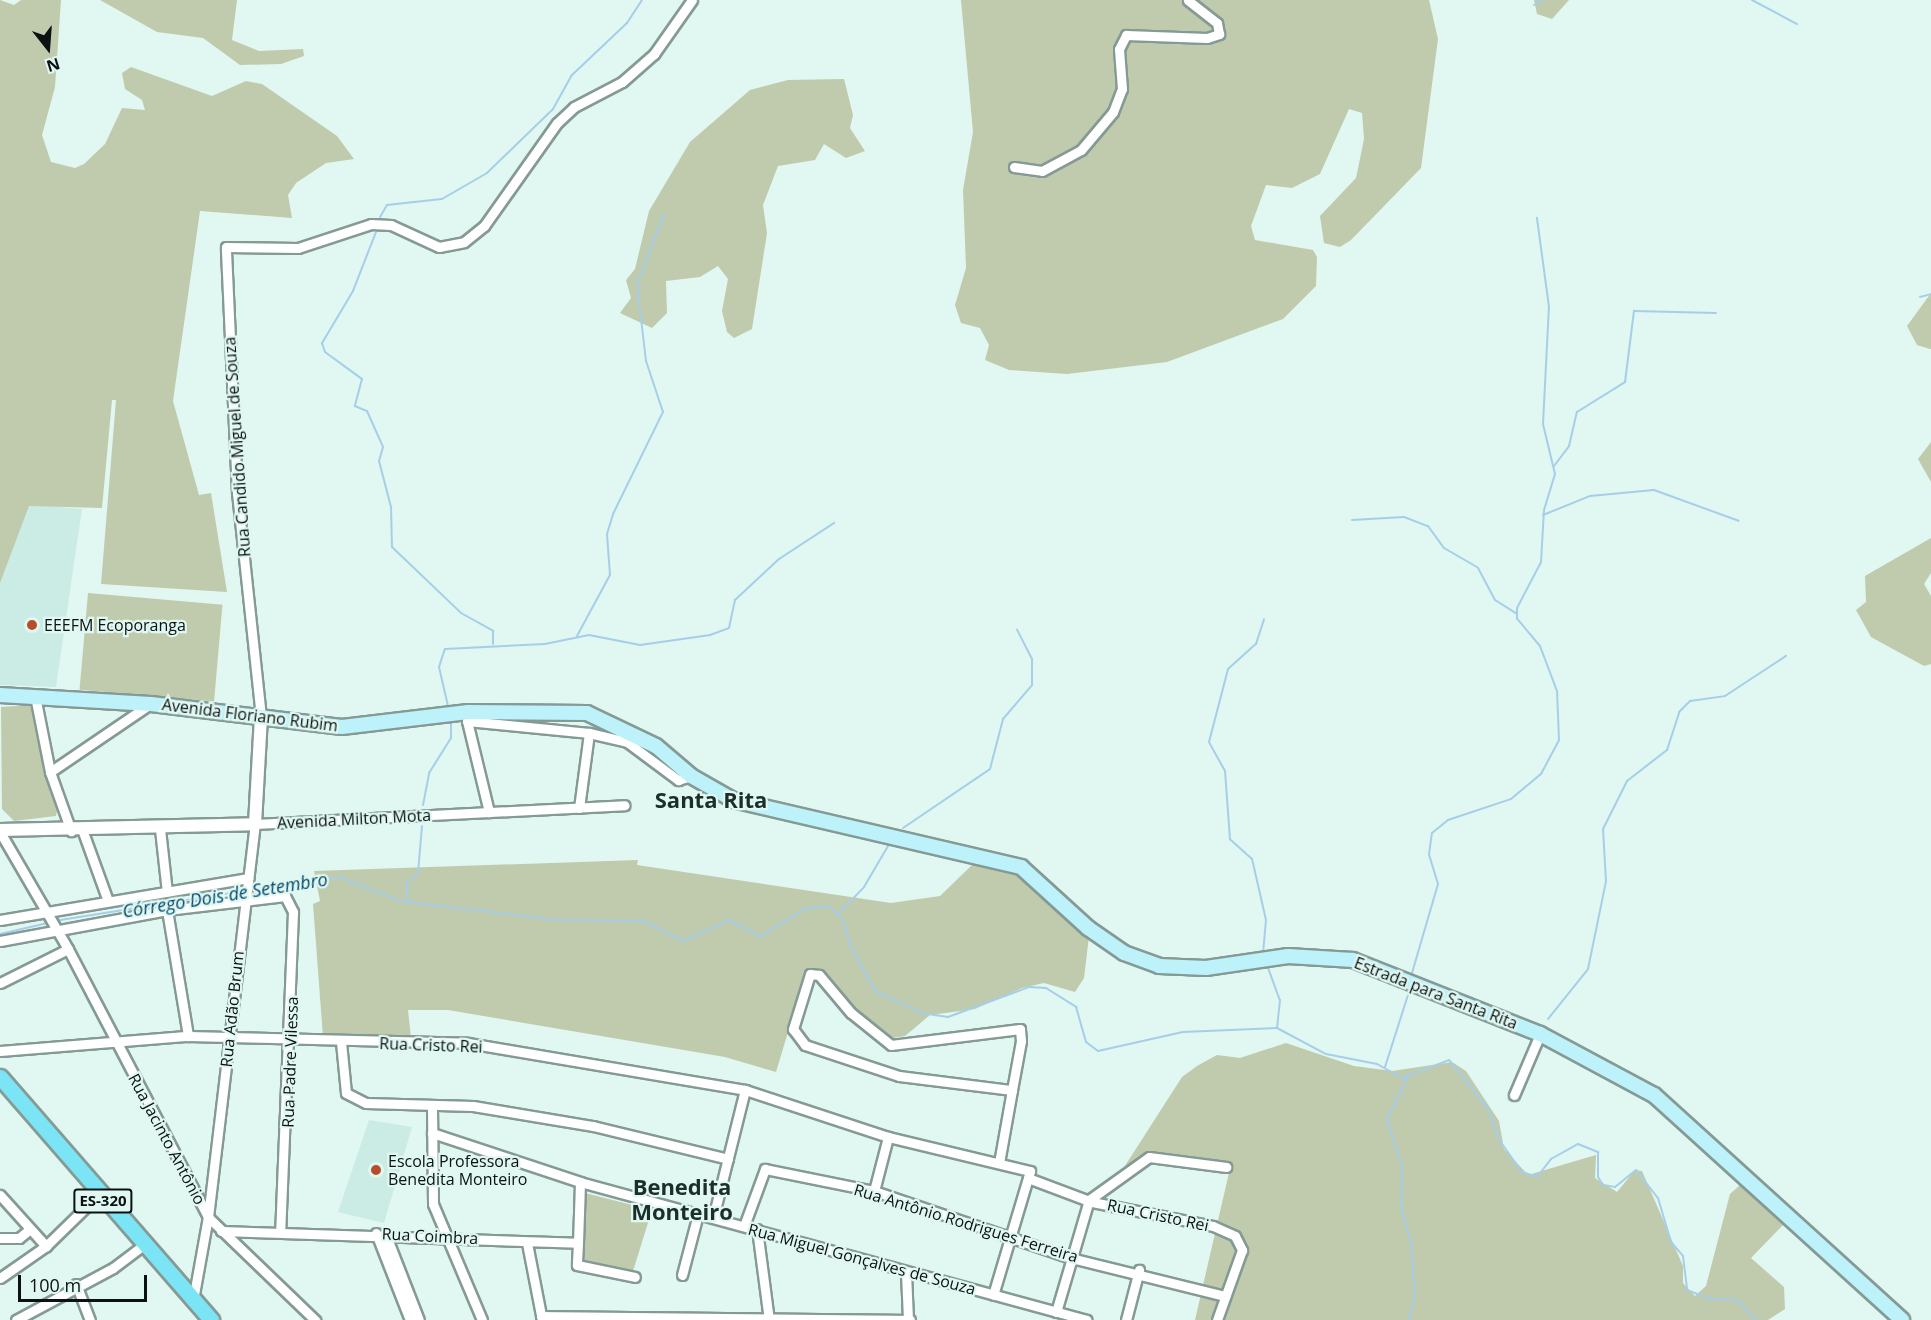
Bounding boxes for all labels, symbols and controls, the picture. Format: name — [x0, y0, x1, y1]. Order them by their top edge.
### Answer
north arrow — [18, 18, 78, 78]
text: N — [44, 53, 63, 78]
street label: Rua Candido Miguel de Souza — [220, 336, 254, 558]
place label: EEEFM Ecoporanga — [44, 615, 186, 635]
marker: EEEFM Ecoporanga — [25, 618, 39, 632]
street label: Avenida Floriano Rubim — [161, 695, 339, 735]
district label: Santa Rita — [655, 787, 767, 813]
street label: Avenida Milton Mota — [277, 805, 431, 833]
water label: Córrego Dois de Setembro — [121, 868, 329, 922]
street label: Rua Adão Brum — [216, 950, 248, 1068]
street label: Estrada para Santa Rita — [1352, 953, 1520, 1033]
street label: Rua Padre Vilessa — [278, 996, 302, 1128]
street label: Rua Cristo Rei — [379, 1034, 483, 1056]
street label: Rua Jacinto Antônio — [124, 1070, 210, 1208]
place label: Escola Professora Benedita Monteiro — [388, 1151, 527, 1189]
marker: Escola Professora Benedita Monteiro — [369, 1163, 383, 1177]
district label: Benedita Monteiro — [631, 1173, 733, 1224]
street label: Rua Antônio Rodrigues Ferreira — [852, 1180, 1080, 1266]
road number: ES-320 — [73, 1189, 133, 1213]
street label: Rua Cristo Rei — [1105, 1195, 1211, 1235]
street label: Rua Miguel Gonçalves de Souza — [746, 1219, 978, 1299]
street label: Rua Coimbra — [381, 1224, 479, 1248]
scale bar — [21, 1263, 150, 1301]
text: 100 m — [29, 1273, 81, 1297]

